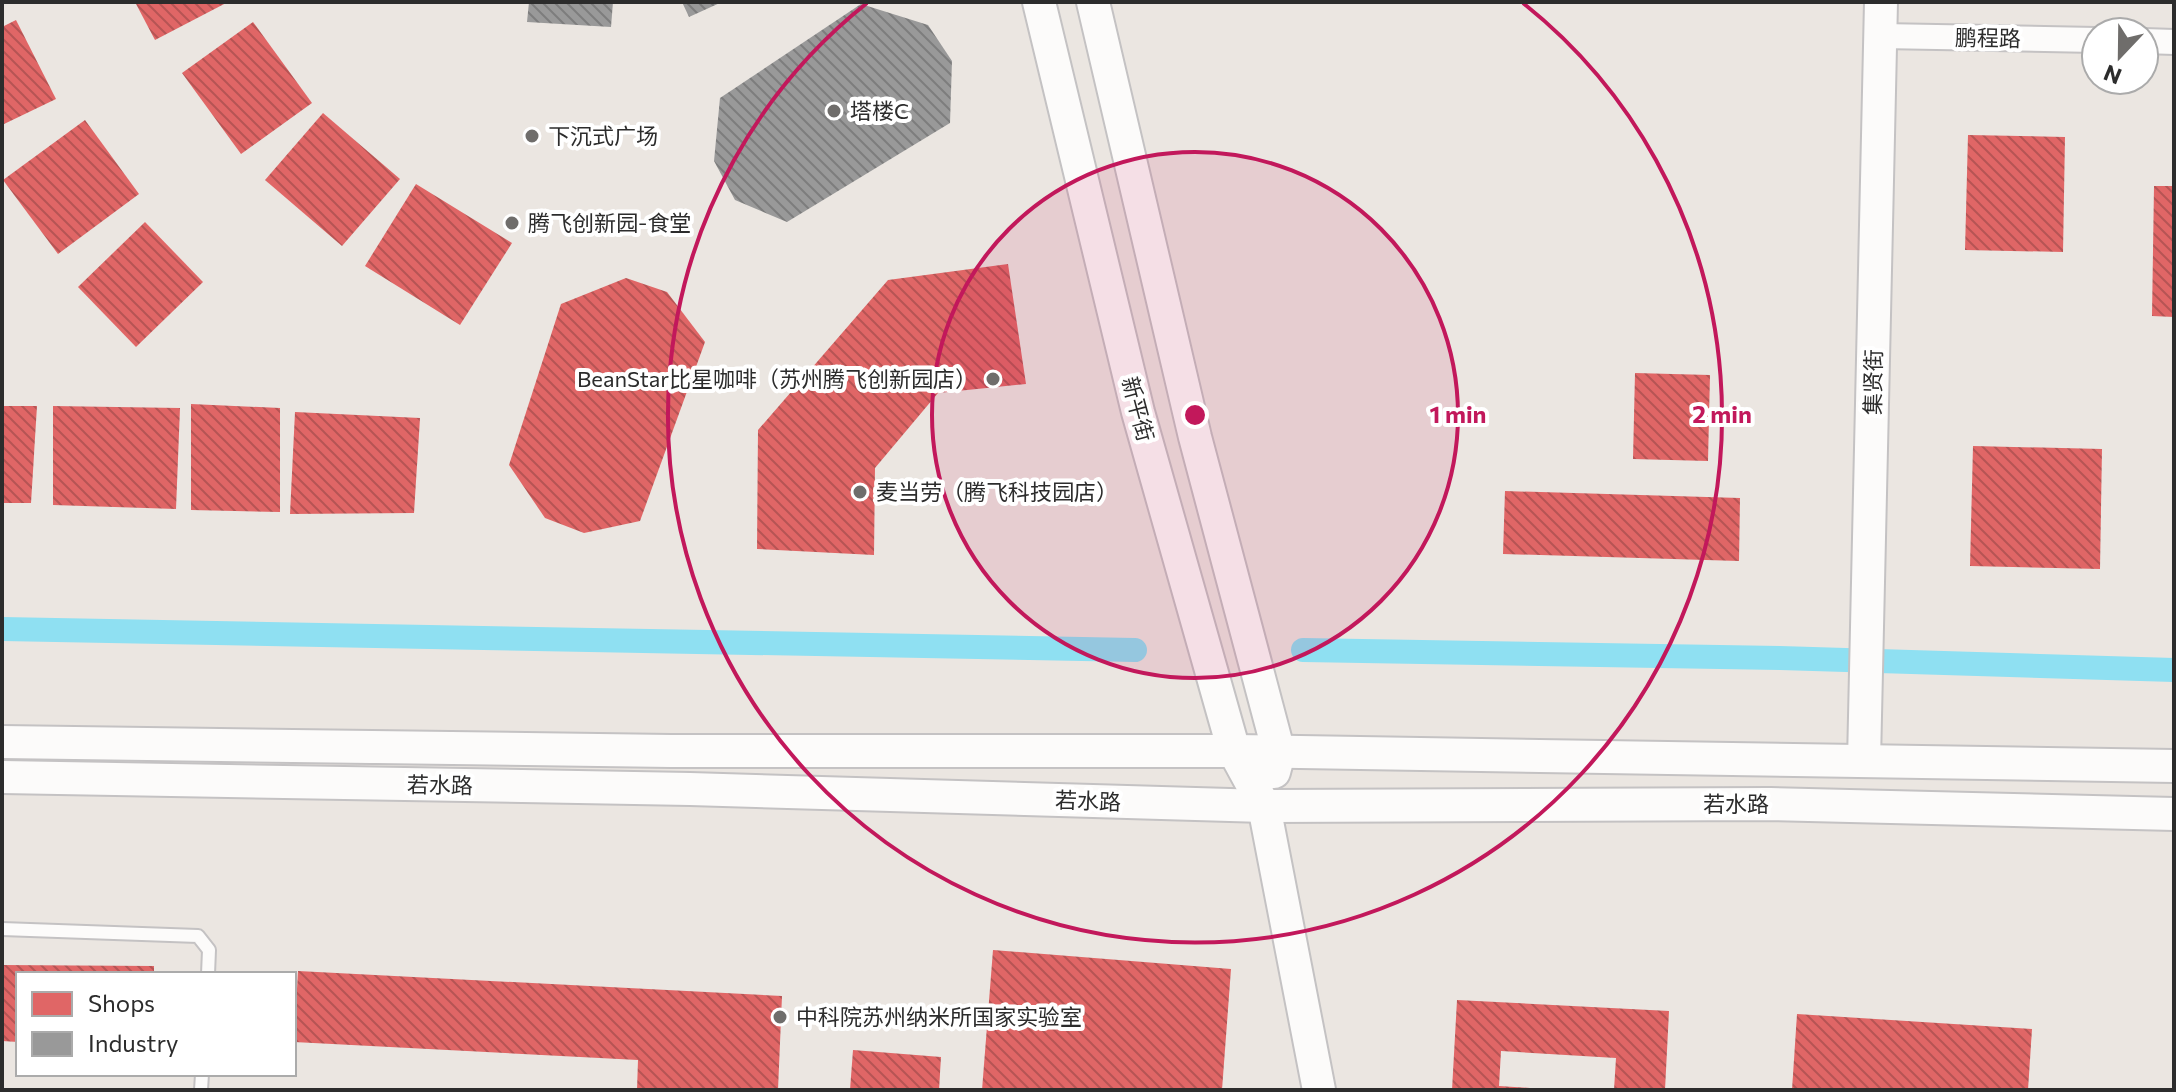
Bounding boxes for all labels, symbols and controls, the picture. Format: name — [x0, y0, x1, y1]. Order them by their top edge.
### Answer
north arrow — [2080, 16, 2160, 96]
street label: 鹏程路 — [1955, 23, 2021, 52]
text: N — [2100, 59, 2125, 91]
place label: 塔楼C — [850, 97, 909, 124]
marker: 塔楼C — [825, 102, 843, 120]
place label: 下沉式广场 — [548, 122, 658, 149]
marker: 下沉式广场 — [523, 127, 541, 145]
place label: 腾飞创新园-食堂 — [528, 209, 691, 236]
marker: 腾飞创新园-食堂 — [503, 214, 521, 232]
street label: 集贤街 — [1858, 349, 1887, 415]
place label: BeanStar比星咖啡（苏州腾飞创新园店） — [577, 365, 977, 392]
marker: BeanStar比星咖啡（苏州腾飞创新园店） — [984, 370, 1002, 388]
street label: 新平街 — [1117, 373, 1160, 444]
text: 1 min — [1430, 399, 1486, 428]
text: 2 min — [1692, 399, 1752, 428]
centre of rings — [1181, 401, 1209, 429]
place label: 麦当劳（腾飞科技园店） — [876, 478, 1118, 505]
marker: 麦当劳（腾飞科技园店） — [851, 483, 869, 501]
street label: 若水路 — [407, 770, 473, 799]
street label: 若水路 — [1055, 786, 1121, 815]
street label: 若水路 — [1703, 790, 1769, 817]
legend — [16, 972, 296, 1076]
text: Shops — [88, 988, 155, 1017]
place label: 中科院苏州纳米所国家实验室 — [796, 1003, 1082, 1030]
marker: 中科院苏州纳米所国家实验室 — [771, 1008, 789, 1026]
text: Industry — [88, 1028, 178, 1057]

